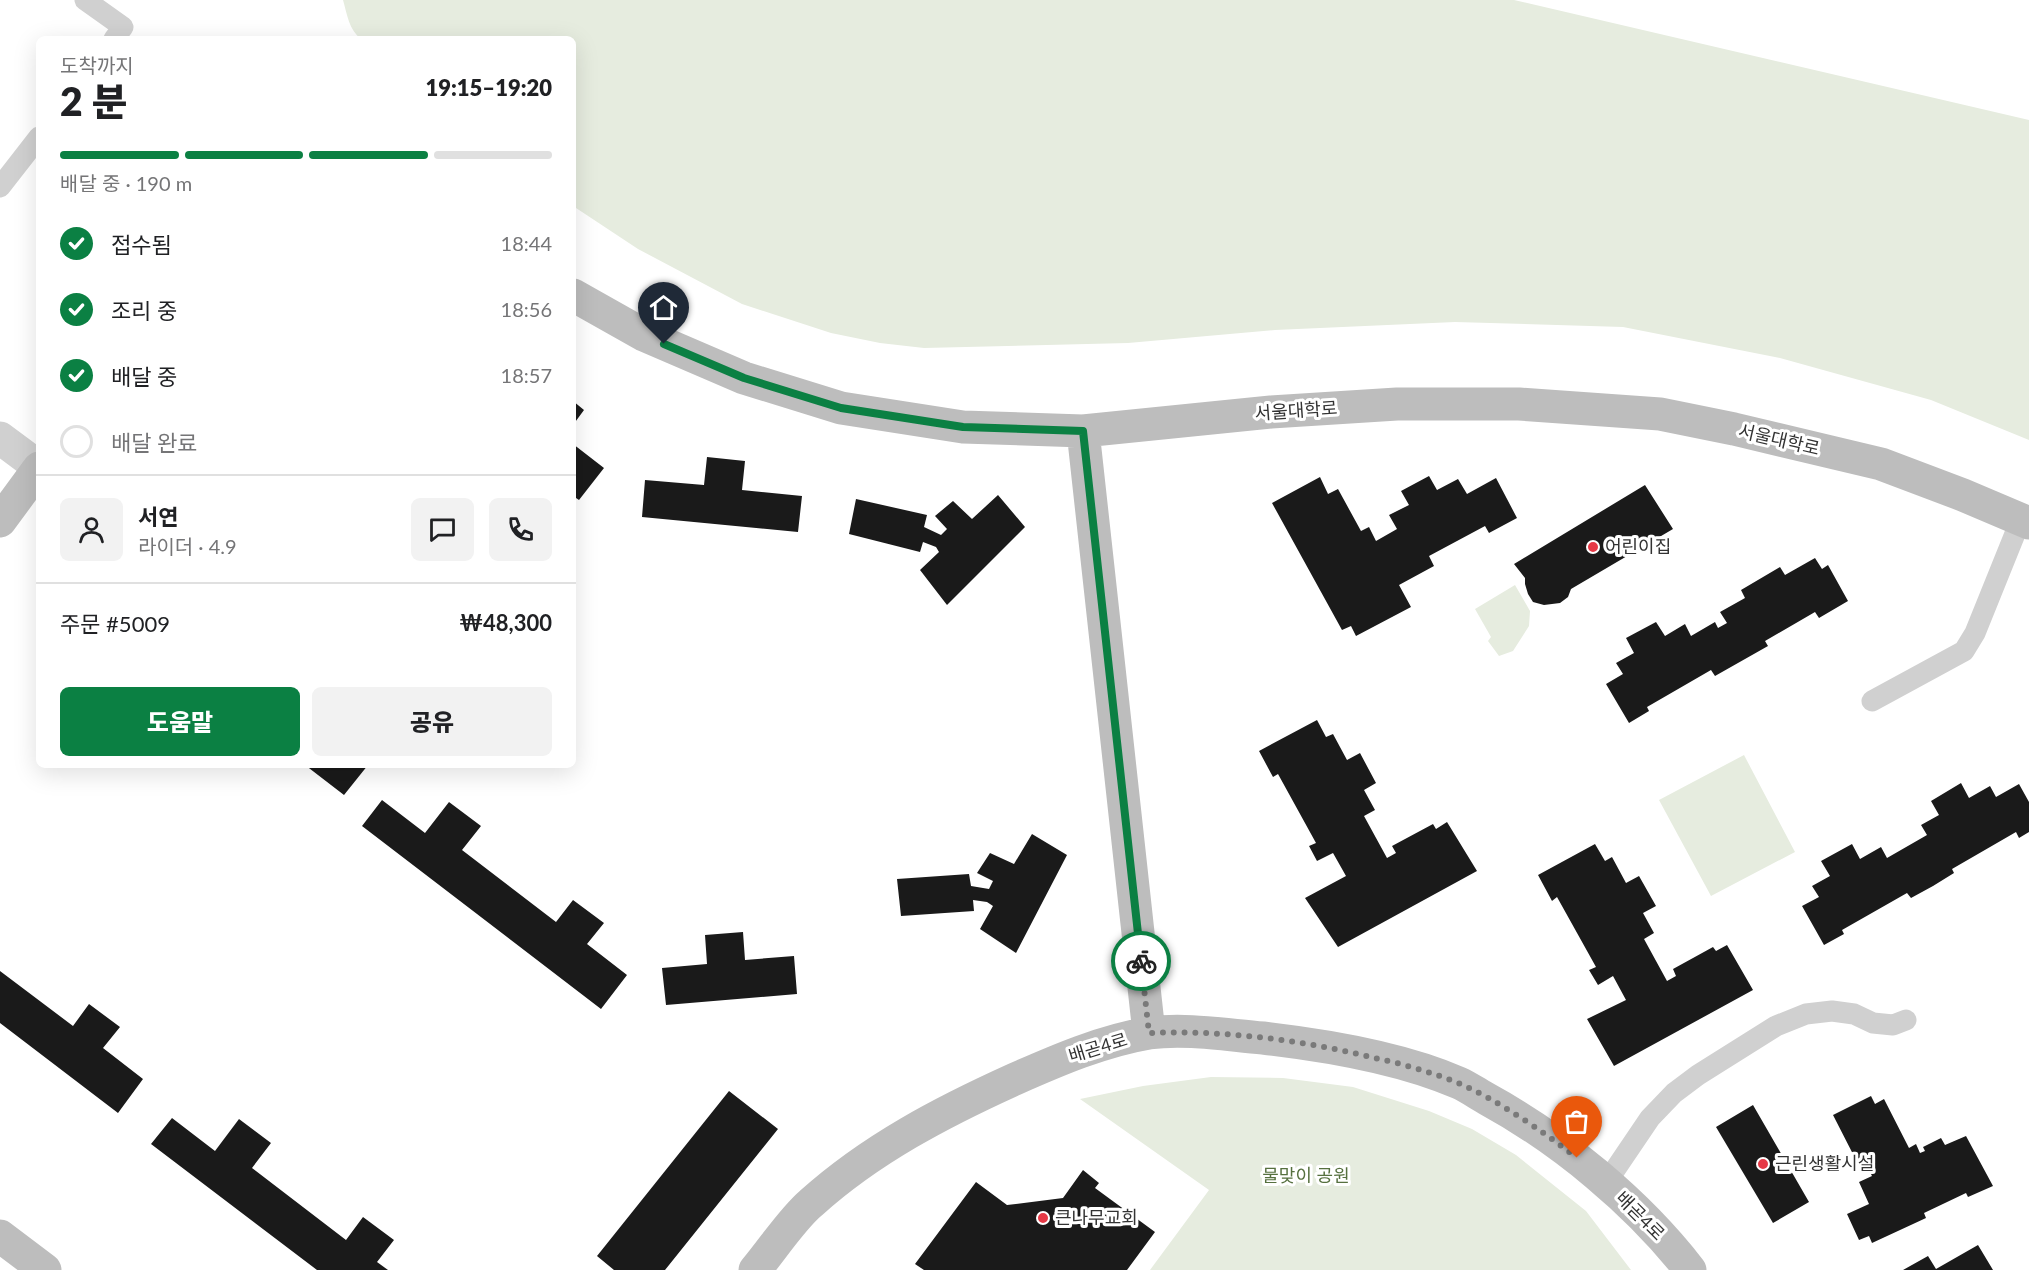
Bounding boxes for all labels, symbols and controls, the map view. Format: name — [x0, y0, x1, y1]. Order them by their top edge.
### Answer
text: 도착까지 — [60, 53, 134, 77]
text: 19:15–19:20 — [426, 74, 552, 101]
text: 2 분 — [60, 78, 128, 124]
text: 배달 중 · 190 m — [60, 171, 192, 195]
icon: check — [60, 227, 93, 260]
text: 접수됨 — [111, 231, 172, 258]
text: 18:44 — [501, 231, 552, 255]
pin — [638, 282, 689, 344]
icon: home — [647, 291, 680, 324]
icon: check — [60, 293, 93, 326]
text: 조리 중 — [111, 297, 177, 324]
text: 18:56 — [501, 297, 552, 321]
icon: check — [60, 359, 93, 392]
text: 배달 중 — [111, 363, 177, 390]
text: 18:57 — [501, 363, 552, 387]
street label: 서울대학로 — [1254, 396, 1338, 424]
street label: 서울대학로 — [1736, 419, 1822, 459]
text: 배달 완료 — [111, 429, 198, 456]
button: person — [60, 498, 123, 561]
button: chat — [411, 498, 474, 561]
button: phone — [489, 498, 552, 561]
text: 서연 — [138, 503, 178, 530]
text: 라이더 · 4.9 — [138, 534, 237, 558]
place label: 어린이집 — [1605, 535, 1671, 557]
marker: 어린이집 — [1586, 540, 1600, 554]
text: ₩48,300 — [459, 609, 552, 636]
text: 주문 #5009 — [60, 610, 170, 637]
button: 도움말 — [60, 687, 300, 756]
button: 공유 — [312, 687, 552, 756]
courier — [1111, 931, 1171, 991]
icon: bike — [1125, 945, 1158, 978]
street label: 배곧4로 — [1066, 1028, 1130, 1066]
pin — [1551, 1096, 1602, 1158]
icon: bag — [1560, 1105, 1593, 1138]
place label: 근린생활시설 — [1775, 1152, 1874, 1174]
marker: 근린생활시설 — [1756, 1157, 1770, 1171]
park label: 물맞이 공원 — [1262, 1164, 1350, 1186]
street label: 배곧4로 — [1612, 1186, 1670, 1244]
place label: 큰나무교회 — [1055, 1206, 1138, 1228]
marker: 큰나무교회 — [1036, 1211, 1050, 1225]

